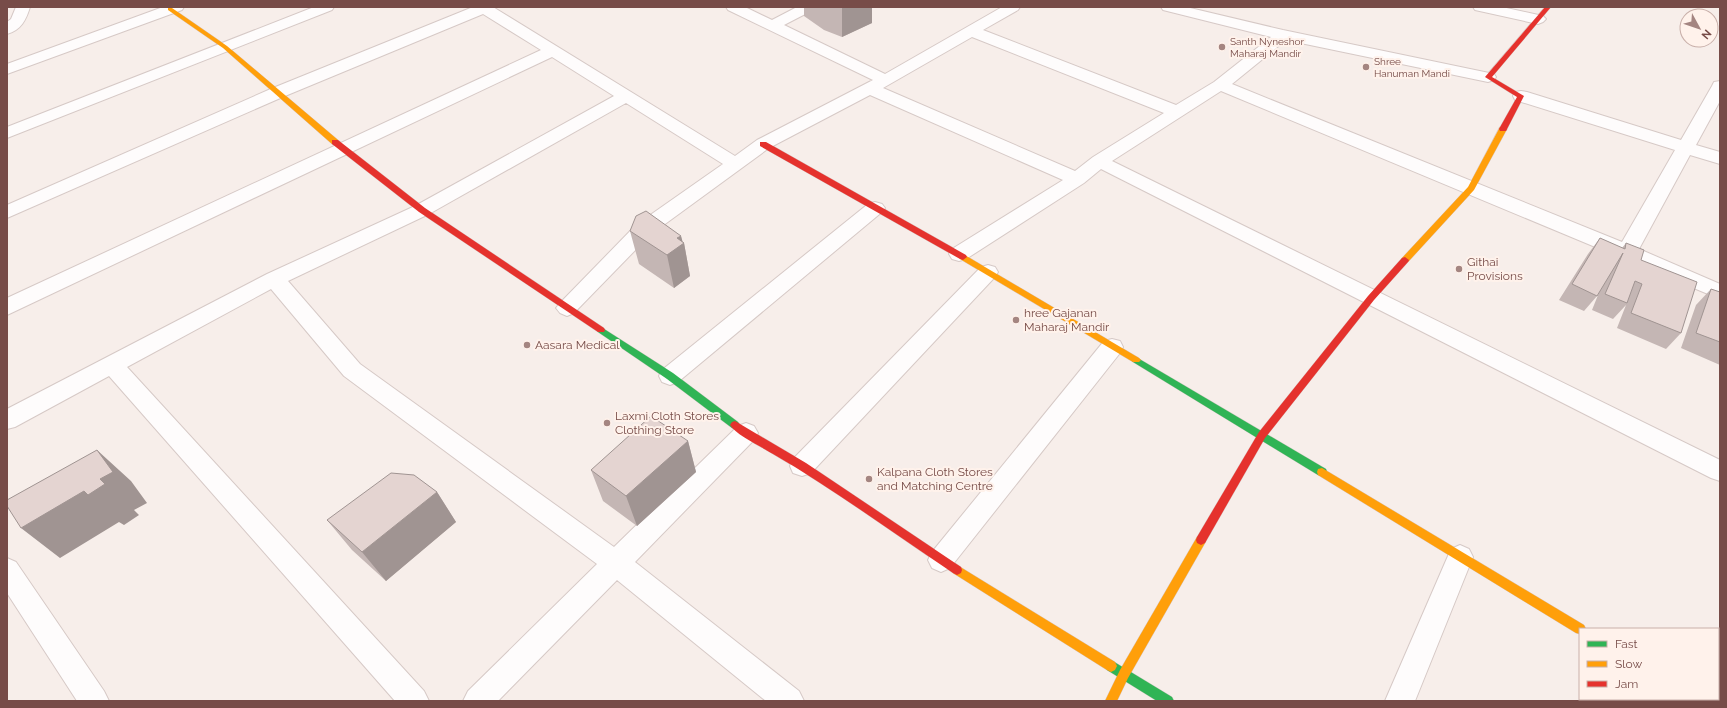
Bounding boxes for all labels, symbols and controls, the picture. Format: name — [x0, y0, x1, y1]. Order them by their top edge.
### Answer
north arrow — [1679, 8, 1719, 48]
text: N — [1699, 27, 1714, 42]
place label: Santh Nyneshor Maharaj Mandir — [1230, 36, 1304, 59]
marker: Santh Nyneshor Maharaj Mandir — [1217, 42, 1227, 52]
place label: Shree Hanuman Mandi — [1374, 56, 1450, 79]
marker: Shree Hanuman Mandi — [1361, 62, 1371, 72]
place label: Githai Provisions — [1467, 255, 1523, 283]
marker: Githai Provisions — [1454, 264, 1464, 274]
place label: hree Gajanan Maharaj Mandir — [1024, 306, 1110, 334]
marker: hree Gajanan Maharaj Mandir — [1011, 315, 1021, 325]
place label: Aasara Medical — [535, 338, 620, 352]
marker: Aasara Medical — [522, 340, 532, 350]
place label: Laxmi Cloth Stores Clothing Store — [615, 409, 719, 437]
marker: Laxmi Cloth Stores Clothing Store — [602, 418, 612, 428]
place label: Kalpana Cloth Stores and Matching Centre — [877, 465, 993, 493]
marker: Kalpana Cloth Stores and Matching Centre — [864, 474, 874, 484]
legend — [1579, 628, 1719, 700]
text: Fast — [1615, 637, 1638, 651]
text: Slow — [1615, 657, 1642, 671]
text: Jam — [1615, 677, 1638, 691]

